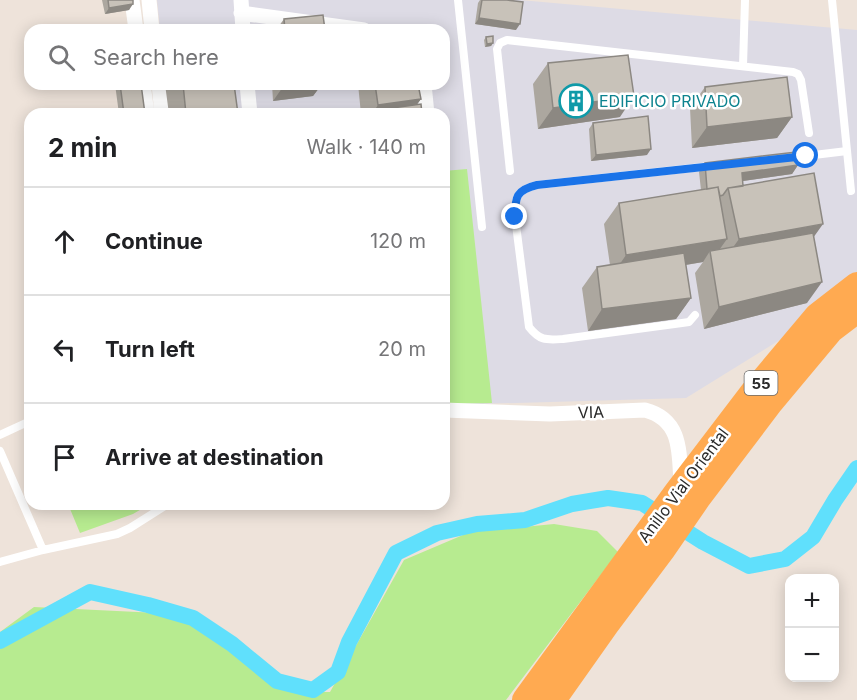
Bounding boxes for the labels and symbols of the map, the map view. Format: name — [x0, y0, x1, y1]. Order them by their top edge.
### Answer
building icon: EDIFICIO PRIVADO — [558, 83, 594, 119]
place label: EDIFICIO PRIVADO — [599, 91, 741, 111]
route start — [792, 142, 818, 168]
route end — [501, 203, 527, 229]
road number: 55 — [744, 371, 777, 395]
street label: VIA — [577, 402, 605, 422]
street label: Anillo Vial Oriental — [634, 424, 732, 546]

